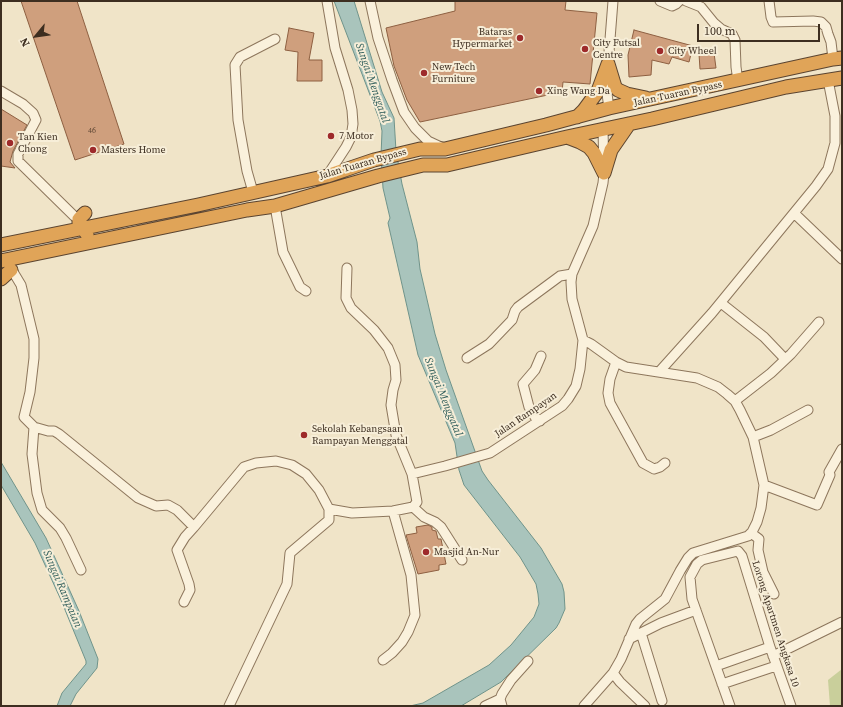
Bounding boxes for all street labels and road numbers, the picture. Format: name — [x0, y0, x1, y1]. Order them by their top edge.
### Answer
street label: Jalan Tuaran Bypass — [633, 79, 723, 109]
street label: Jalan Tuaran Bypass — [318, 146, 408, 182]
street label: Jalan Rampayan — [493, 390, 559, 440]
street label: Lorong Apartmen Angkasa 10 — [749, 559, 801, 689]

